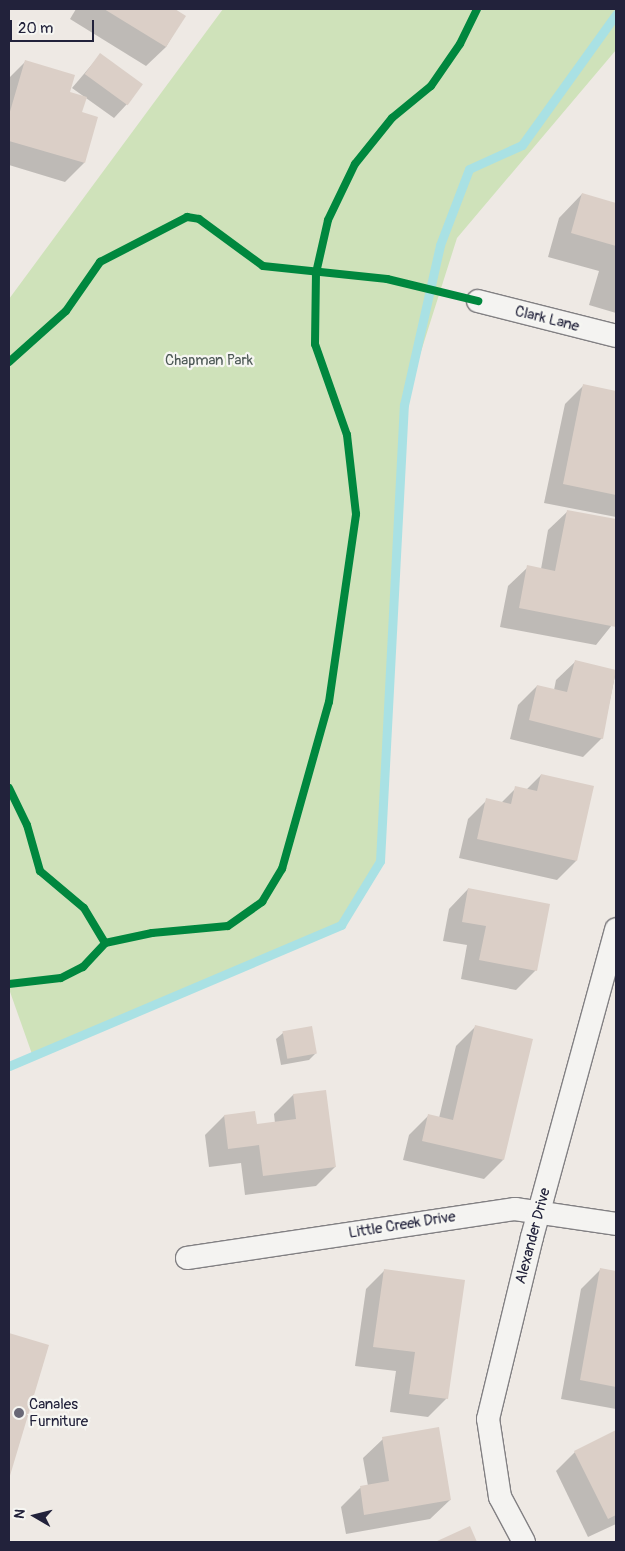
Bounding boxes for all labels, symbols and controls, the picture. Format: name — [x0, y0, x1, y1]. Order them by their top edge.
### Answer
scale bar — [12, 10, 96, 42]
text: 20 m — [18, 19, 53, 38]
street label: Clark Lane — [513, 302, 581, 336]
park label: Chapman Park — [165, 352, 253, 370]
street label: Alexander Drive — [512, 1186, 554, 1286]
street label: Little Creek Drive — [347, 1208, 457, 1242]
place label: Canales Furniture — [29, 1395, 88, 1430]
marker: Canales Furniture — [13, 1407, 25, 1419]
north arrow — [10, 1491, 60, 1541]
text: N — [11, 1508, 29, 1520]

